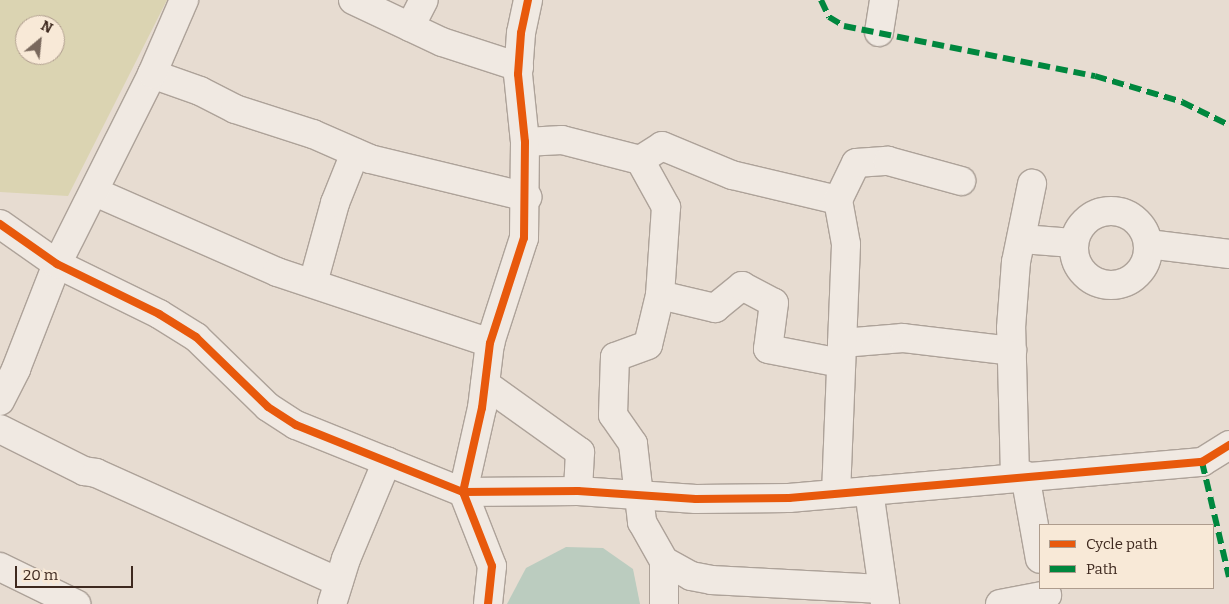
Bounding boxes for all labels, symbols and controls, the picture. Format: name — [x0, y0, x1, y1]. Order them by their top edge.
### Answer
north arrow — [15, 15, 65, 65]
text: N — [38, 17, 56, 37]
legend — [1039, 524, 1214, 589]
text: Cycle path — [1086, 535, 1158, 553]
scale bar — [18, 556, 135, 588]
text: Path — [1086, 560, 1117, 578]
text: 20 m — [23, 566, 58, 584]

